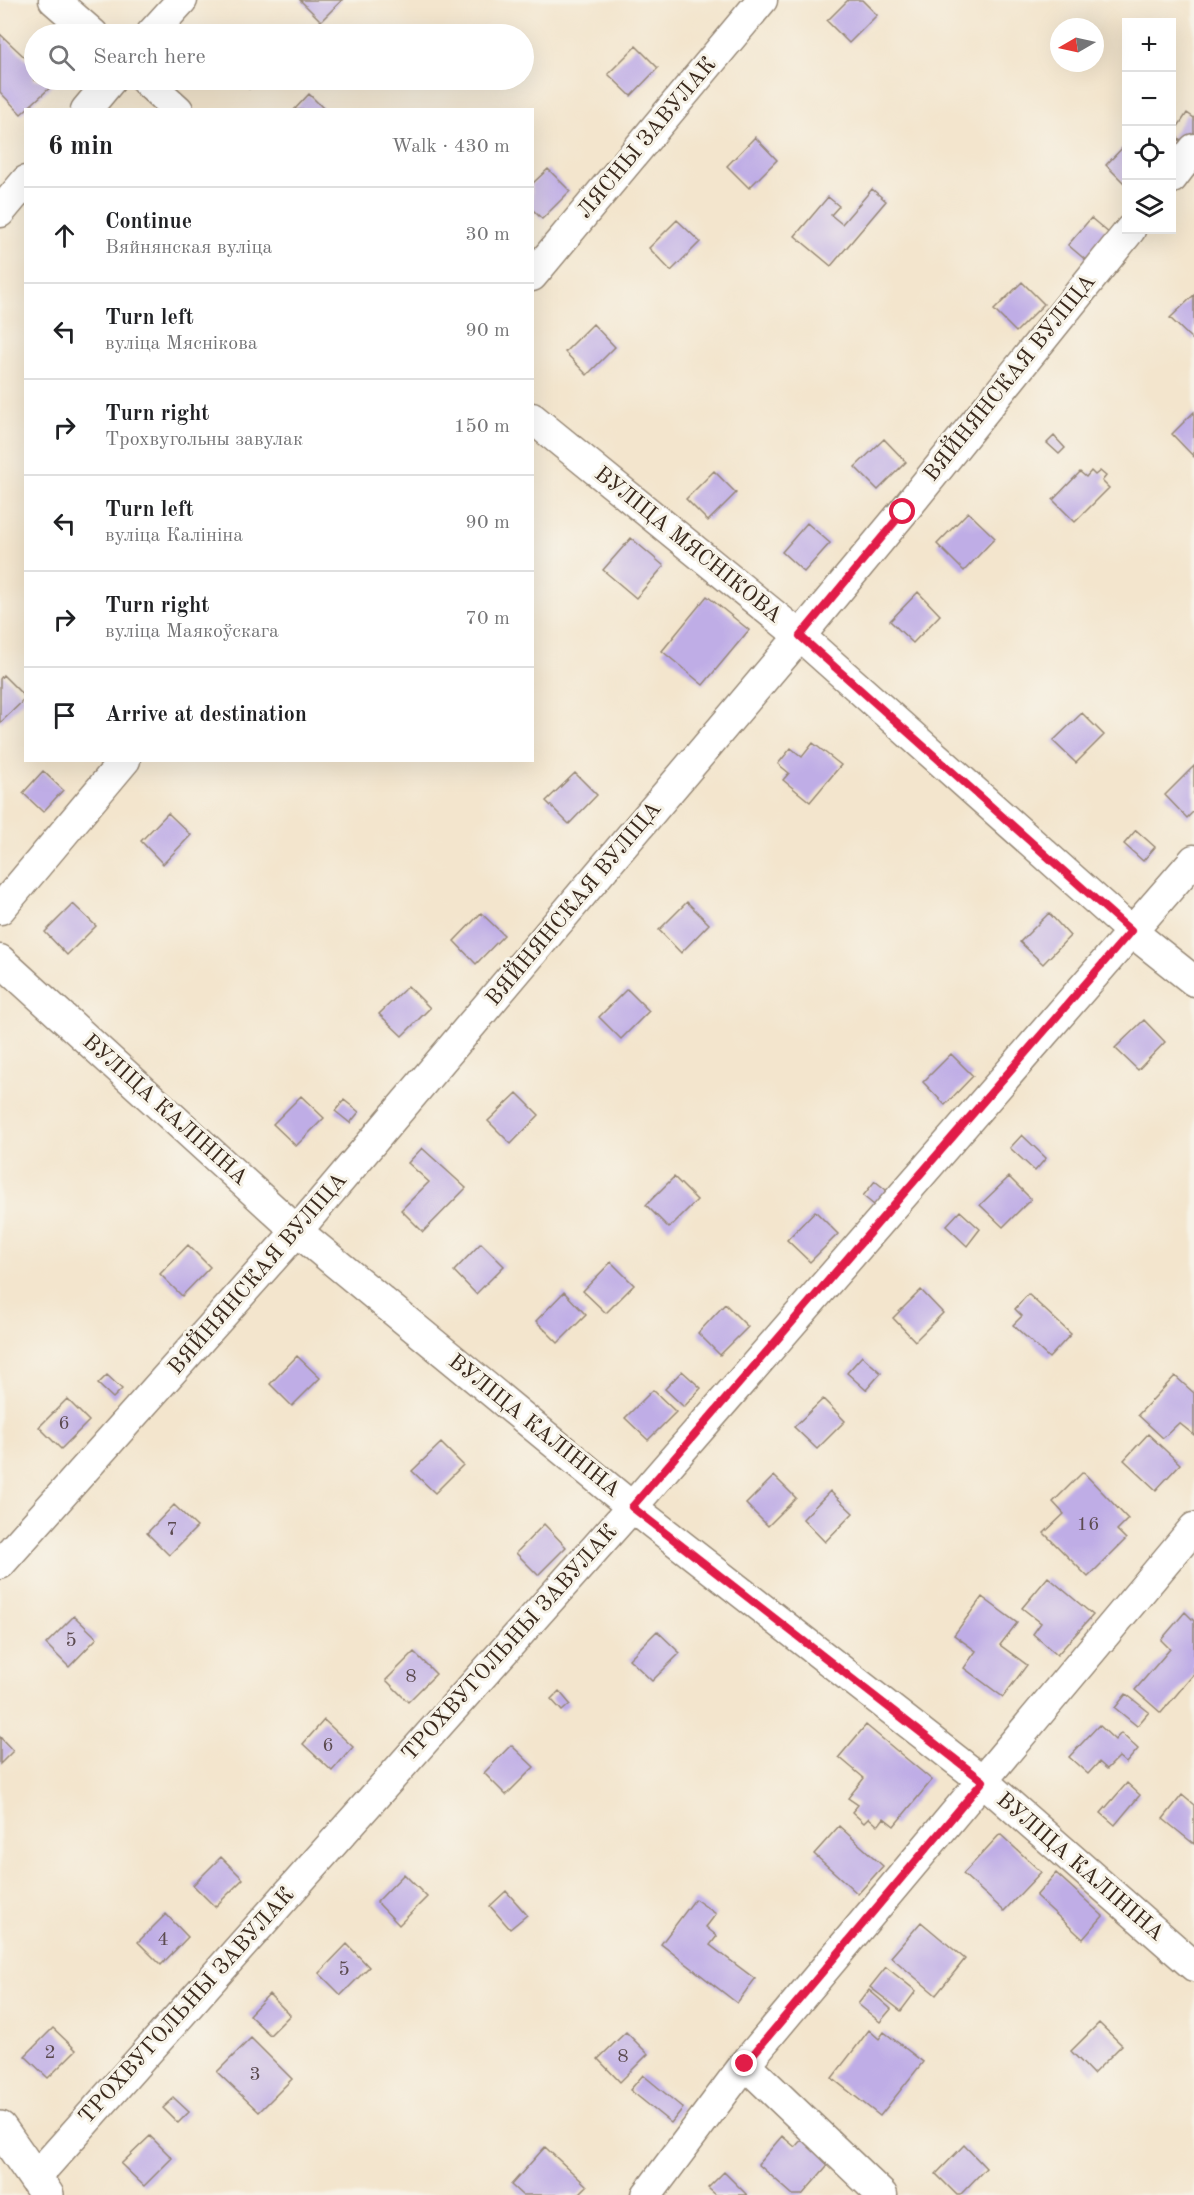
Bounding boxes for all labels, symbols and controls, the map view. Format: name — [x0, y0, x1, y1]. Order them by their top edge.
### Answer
north arrow — [1050, 18, 1104, 72]
map controls — [1122, 18, 1176, 234]
button: + — [1122, 18, 1176, 72]
search box — [24, 24, 534, 90]
icon: search — [45, 41, 78, 74]
text: Search here — [93, 46, 206, 68]
street label: ЛЯСНЫ ЗАВУЛАК — [573, 53, 721, 223]
button: − — [1122, 72, 1176, 126]
button: locate — [1122, 126, 1176, 180]
text: 6 min — [48, 134, 113, 160]
text: Walk · 430 m — [391, 137, 510, 157]
button: layers — [1122, 180, 1176, 234]
text: Continue — [105, 211, 192, 233]
icon: ahead — [48, 219, 81, 252]
text: 30 m — [465, 225, 510, 245]
text: Вяйнянская вуліца — [105, 238, 272, 258]
street label: ВЯЙНЯНСКАЯ ВУЛІЦА — [917, 268, 1100, 486]
text: Turn left — [105, 307, 194, 329]
icon: left — [48, 315, 81, 348]
text: 90 m — [465, 321, 510, 341]
text: вуліца Мяснікова — [105, 334, 258, 354]
text: Turn right — [105, 403, 209, 425]
icon: right — [48, 411, 81, 444]
text: 150 m — [454, 417, 510, 437]
text: Трохвугольны завулак — [105, 430, 303, 450]
street label: ВУЛІЦА МЯСНІКОВА — [590, 463, 786, 627]
route start — [889, 498, 915, 524]
text: Turn left — [105, 499, 194, 521]
icon: left — [48, 507, 81, 540]
text: 90 m — [465, 513, 510, 533]
text: вуліца Калініна — [105, 526, 243, 546]
text: Turn right — [105, 595, 209, 617]
icon: right — [48, 603, 81, 636]
text: 70 m — [465, 609, 510, 629]
text: вуліца Маякоўскага — [105, 622, 279, 642]
icon: arrive — [48, 699, 81, 732]
text: Arrive at destination — [105, 704, 307, 726]
street label: ВЯЙНЯНСКАЯ ВУЛІЦА — [479, 795, 666, 1010]
street label: ВУЛІЦА КАЛІНІНА — [78, 1030, 252, 1190]
street label: ВЯЙНЯНСКАЯ ВУЛІЦА — [162, 1166, 351, 1379]
street label: ВУЛІЦА КАЛІНІНА — [444, 1350, 624, 1502]
house number: 6 — [58, 1414, 70, 1434]
house number: 16 — [1076, 1515, 1100, 1535]
house number: 7 — [166, 1520, 178, 1540]
street label: ТРОХВУГОЛЬНЫ ЗАВУЛАК — [398, 1521, 622, 1765]
house number: 5 — [65, 1631, 77, 1651]
house number: 8 — [405, 1667, 417, 1687]
house number: 6 — [322, 1736, 334, 1756]
street label: ВУЛІЦА КАЛІНІНА — [992, 1789, 1168, 1946]
street label: ТРОХВУГОЛЬНЫ ЗАВУЛАК — [75, 1884, 299, 2128]
house number: 4 — [157, 1930, 169, 1950]
house number: 5 — [338, 1960, 350, 1980]
house number: 2 — [44, 2043, 56, 2063]
house number: 8 — [617, 2047, 629, 2067]
route end — [731, 2050, 757, 2076]
house number: 3 — [249, 2065, 261, 2085]

